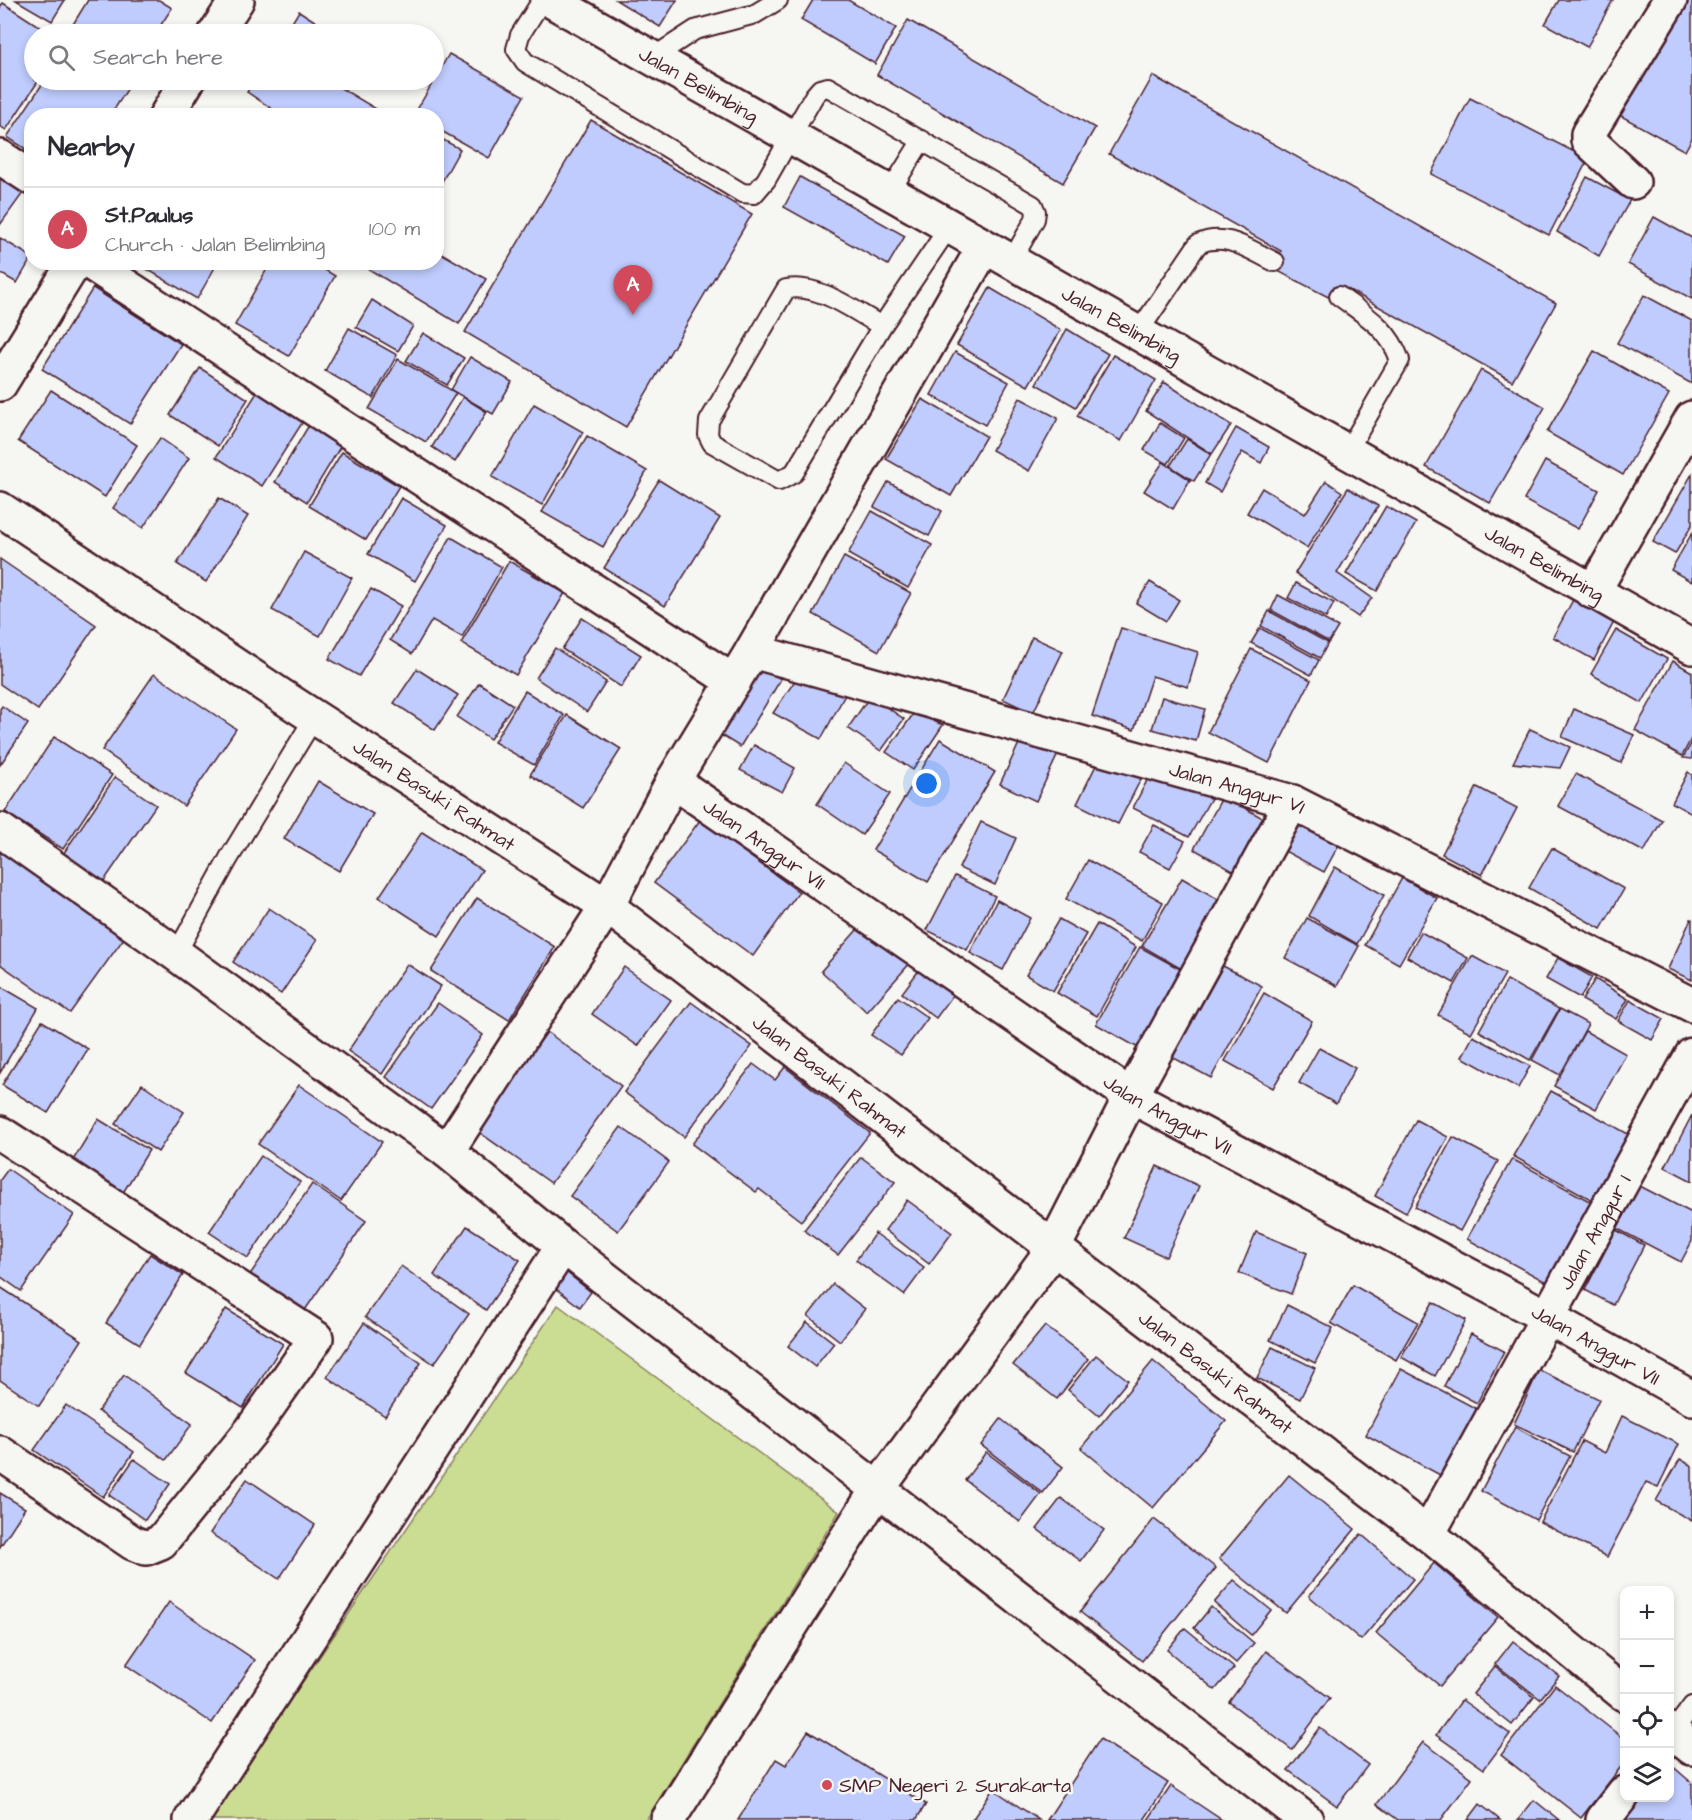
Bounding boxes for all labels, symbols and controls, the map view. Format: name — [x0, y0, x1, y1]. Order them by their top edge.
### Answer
search box — [24, 24, 444, 90]
street label: Jalan Belimbing — [633, 40, 763, 131]
icon: search — [45, 41, 78, 74]
text: Search here — [93, 42, 223, 73]
text: Nearby — [48, 129, 135, 165]
text: St.Paulus — [105, 200, 193, 231]
text: A — [61, 215, 74, 243]
text: 100 m — [369, 215, 420, 243]
text: Church · Jalan Belimbing — [105, 231, 325, 259]
pin: A — [614, 266, 652, 315]
street label: Jalan Belimbing — [1056, 280, 1186, 371]
street label: Jalan Belimbing — [1479, 519, 1609, 610]
street label: Jalan Basuki Rahmat — [347, 733, 521, 858]
street label: Jalan Anggur VI — [1166, 755, 1310, 821]
your location — [912, 769, 941, 798]
street label: Jalan Anggur VII — [697, 793, 831, 897]
street label: Jalan Basuki Rahmat — [746, 1009, 913, 1146]
street label: Jalan Anggur VII — [1097, 1068, 1237, 1162]
street label: Jalan Anggur I — [1552, 1170, 1639, 1295]
street label: Jalan Anggur VII — [1526, 1298, 1665, 1392]
street label: Jalan Basuki Rahmat — [1132, 1304, 1299, 1441]
map controls — [1620, 1586, 1674, 1802]
button: + — [1620, 1586, 1674, 1640]
button: − — [1620, 1640, 1674, 1694]
button: locate — [1620, 1694, 1674, 1748]
button: layers — [1620, 1748, 1674, 1802]
place label: SMP Negeri 2 Surakarta — [839, 1772, 1071, 1801]
marker: SMP Negeri 2 Surakarta — [820, 1778, 834, 1792]

